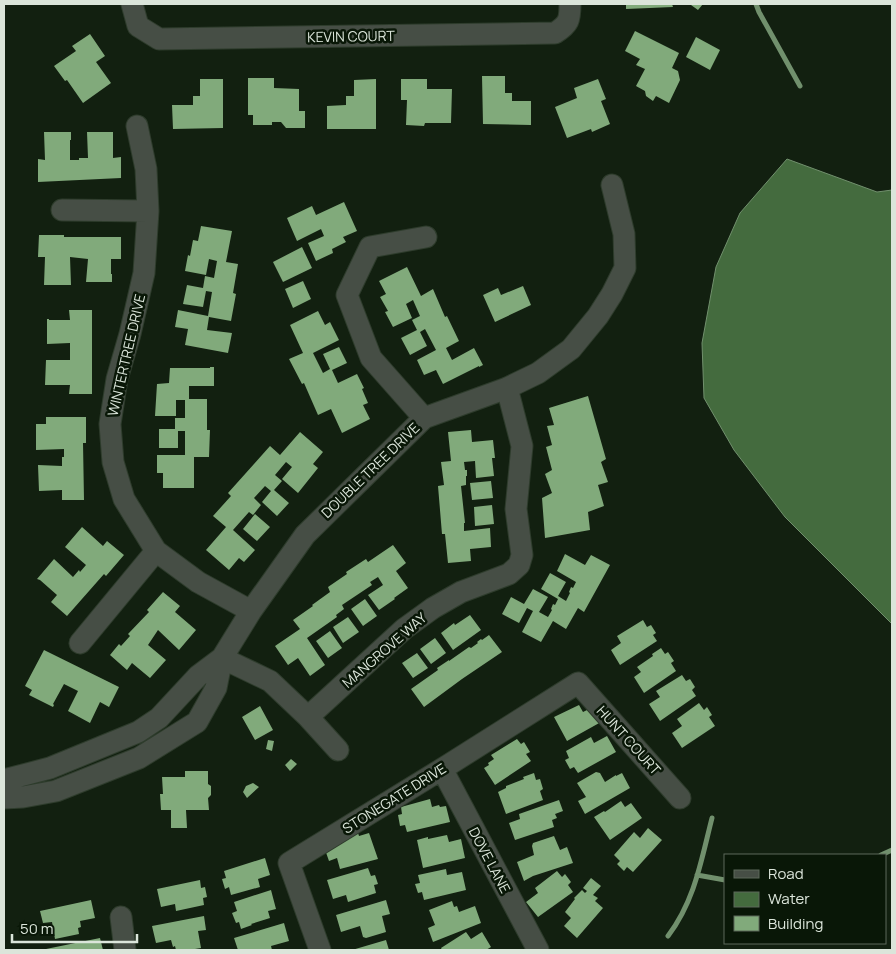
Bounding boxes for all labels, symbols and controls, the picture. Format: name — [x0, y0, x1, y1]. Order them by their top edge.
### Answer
street label: KEVIN COURT — [307, 26, 396, 46]
street label: WINTERTREE DRIVE — [103, 292, 149, 418]
street label: DOUBLE TREE DRIVE — [317, 418, 423, 522]
street label: MANGROVE WAY — [338, 608, 430, 692]
street label: HUNT COURT — [593, 701, 666, 779]
street label: STONEGATE DRIVE — [339, 758, 449, 838]
street label: DOVE LANE — [465, 824, 515, 896]
legend — [724, 854, 886, 944]
text: Road — [768, 863, 804, 884]
text: Water — [768, 888, 810, 909]
scale bar — [12, 912, 138, 944]
text: Building — [768, 913, 823, 934]
text: 50 m — [20, 918, 54, 939]

